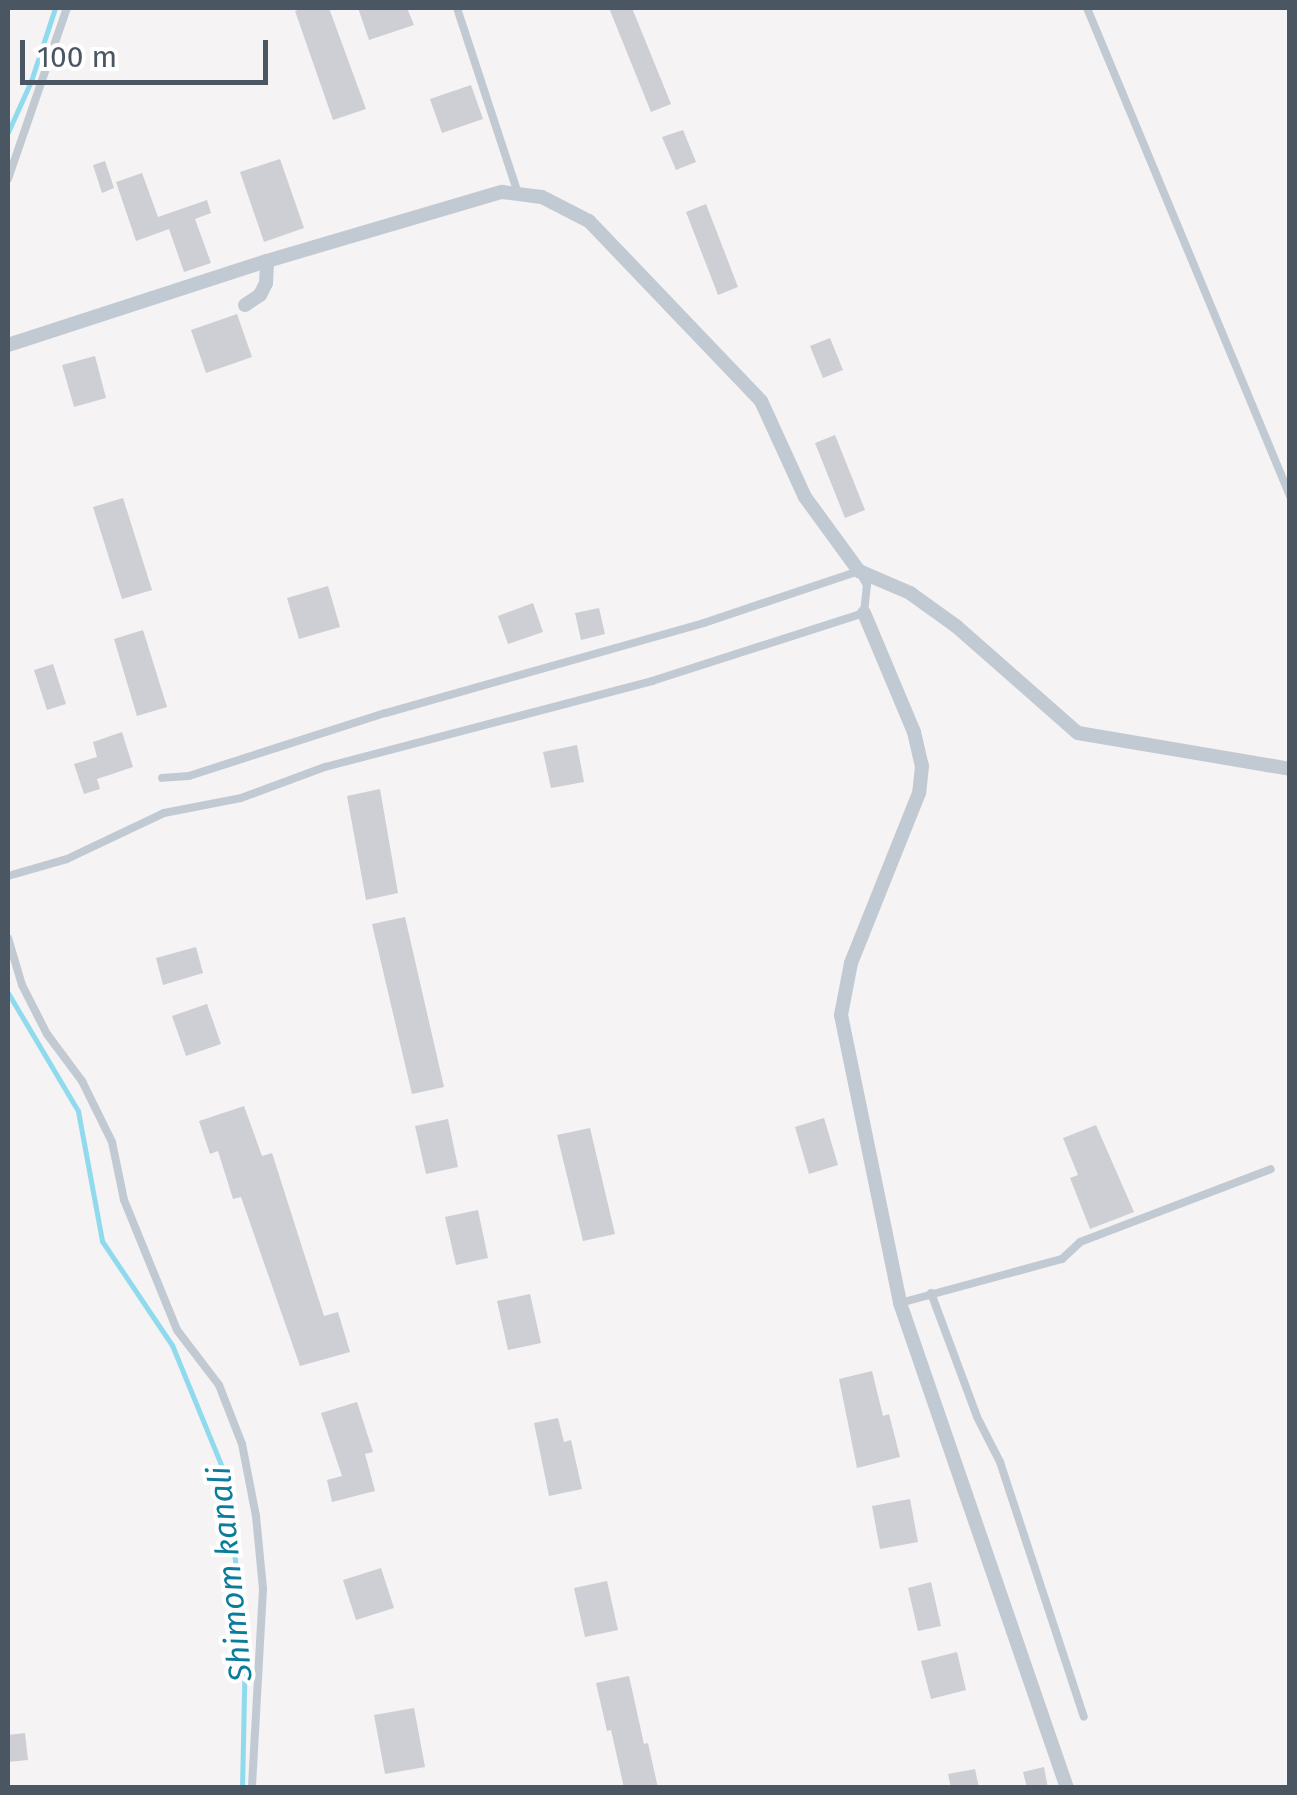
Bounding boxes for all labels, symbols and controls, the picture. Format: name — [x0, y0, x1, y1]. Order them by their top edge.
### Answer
scale bar — [25, 20, 272, 82]
text: 100 m — [37, 39, 117, 75]
water label: Shimom kanali — [200, 1464, 260, 1684]

